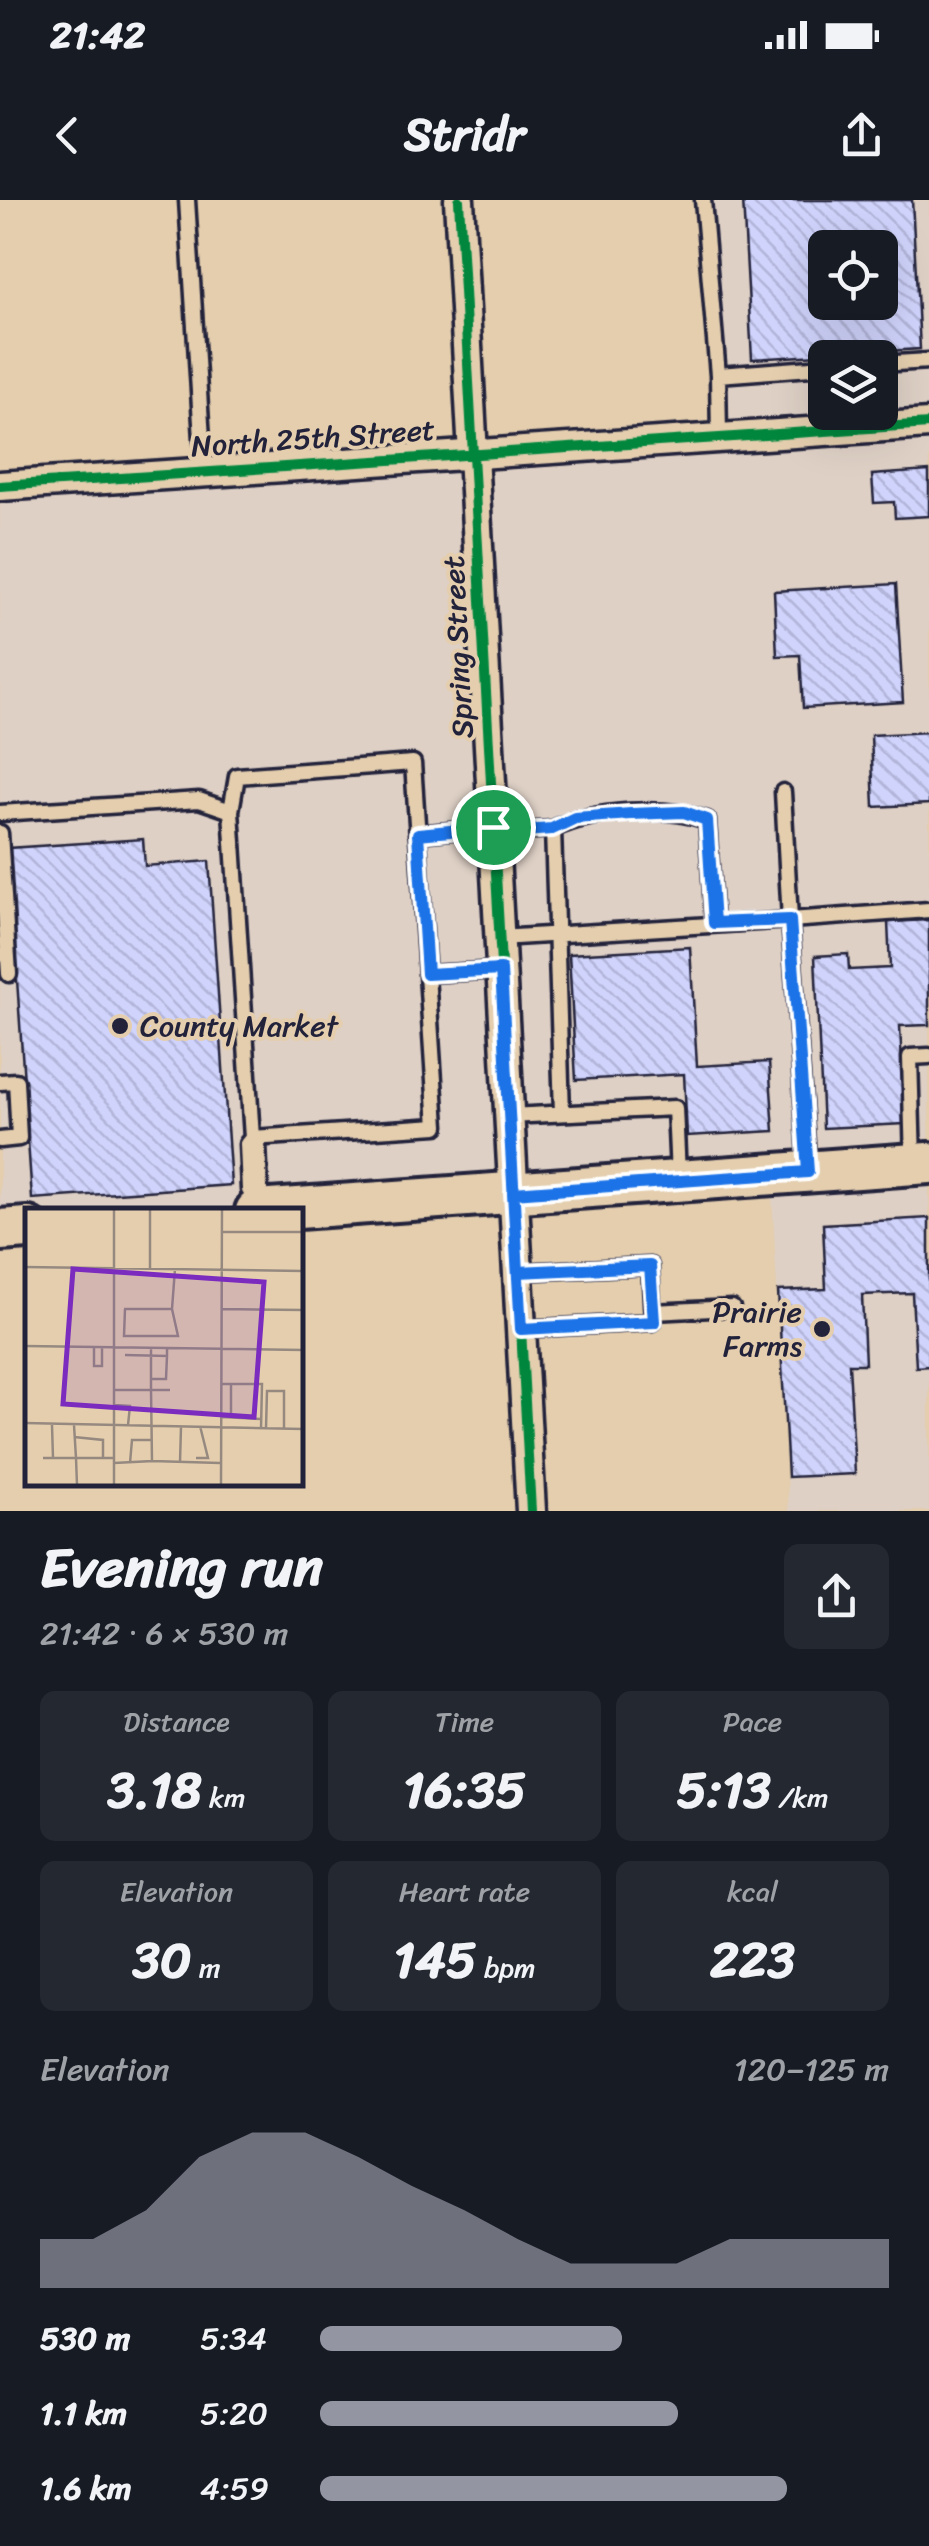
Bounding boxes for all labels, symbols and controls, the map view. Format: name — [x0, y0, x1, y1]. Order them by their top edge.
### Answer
text: 21:42 — [50, 2, 145, 69]
text: Stridr — [404, 95, 525, 175]
icon: back — [40, 108, 95, 163]
icon: share — [834, 108, 889, 163]
map controls — [808, 230, 898, 430]
button: locate — [808, 230, 898, 320]
button: layers — [808, 340, 898, 430]
street label: North 25th Street — [189, 403, 437, 473]
street label: Spring Street — [426, 554, 490, 740]
pin — [451, 785, 536, 870]
icon: arrive — [466, 800, 521, 855]
place label: County Market — [140, 999, 340, 1053]
marker: County Market — [109, 1015, 131, 1037]
inset map — [25, 1208, 302, 1486]
place label: Prairie Farms — [712, 1285, 803, 1373]
marker: Prairie Farms — [811, 1318, 833, 1340]
text: Evening run — [40, 1519, 323, 1616]
button: share — [784, 1544, 889, 1649]
text: 21:42 · 6 × 530 m — [40, 1605, 288, 1662]
text: Distance — [123, 1697, 230, 1746]
text: Time — [435, 1697, 494, 1746]
text: Pace — [723, 1697, 782, 1746]
text: 3.18 — [108, 1746, 202, 1835]
text: 16:35 — [403, 1746, 526, 1835]
text: 5:13 — [676, 1746, 771, 1835]
text: km — [202, 1773, 245, 1822]
text: /km — [771, 1773, 829, 1822]
text: Elevation — [120, 1867, 233, 1916]
text: Heart rate — [399, 1867, 530, 1916]
text: kcal — [727, 1867, 778, 1916]
text: 30 — [133, 1916, 192, 2005]
text: 145 — [393, 1916, 477, 2005]
text: 223 — [710, 1916, 795, 2005]
text: m — [192, 1943, 220, 1992]
text: bpm — [477, 1943, 536, 1992]
text: Elevation — [40, 2041, 170, 2098]
text: 120–125 m — [734, 2041, 889, 2098]
text: 530 m — [40, 2310, 130, 2367]
text: 5:34 — [200, 2310, 267, 2367]
text: 1.1 km — [40, 2385, 127, 2442]
text: 5:20 — [200, 2385, 268, 2442]
text: 1.6 km — [40, 2460, 131, 2517]
text: 4:59 — [200, 2460, 269, 2517]

